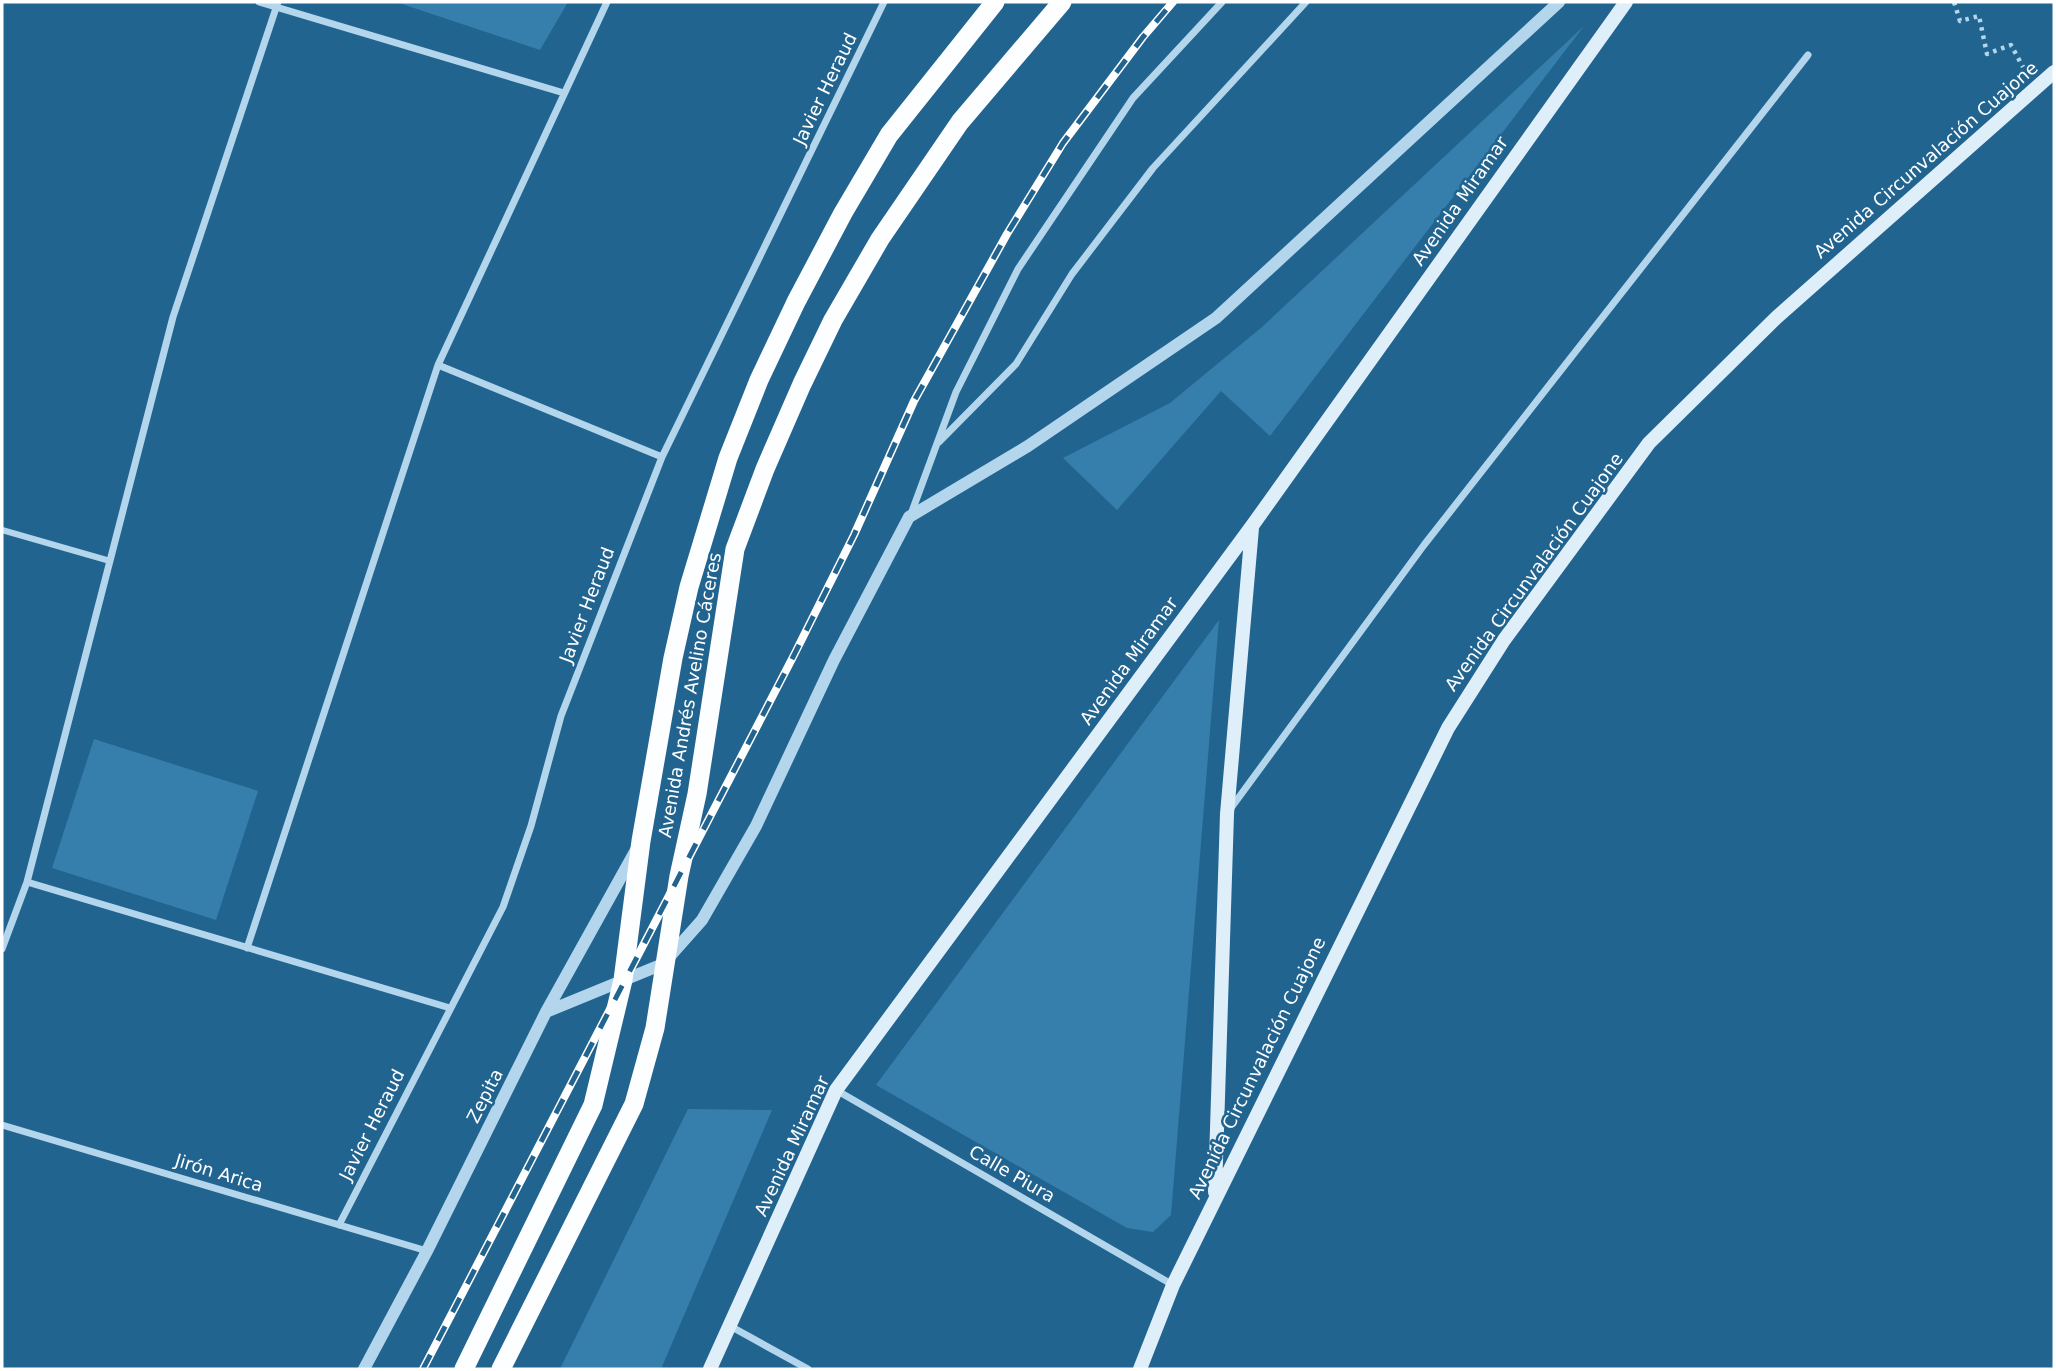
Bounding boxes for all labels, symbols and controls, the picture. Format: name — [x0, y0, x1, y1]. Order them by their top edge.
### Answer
street label: Javier Heraud — [788, 29, 861, 149]
street label: Avenida Circunvalación Cuajone — [1810, 57, 2042, 262]
street label: Avenida Miramar — [1407, 132, 1512, 269]
street label: Avenida Circunvalación Cuajone — [1440, 449, 1627, 695]
street label: Javier Heraud — [555, 544, 618, 666]
street label: Avenida Andrés Avelino Cáceres — [654, 551, 725, 839]
street label: Avenida Miramar — [1075, 592, 1182, 729]
street label: Avenida Circunvalación Cuajone — [1184, 933, 1329, 1202]
street label: Zepita — [462, 1065, 507, 1126]
street label: Javier Heraud — [334, 1066, 409, 1185]
street label: Avenida Miramar — [750, 1072, 834, 1219]
street label: Calle Piura — [966, 1141, 1059, 1207]
street label: Jirón Arica — [172, 1149, 266, 1196]

